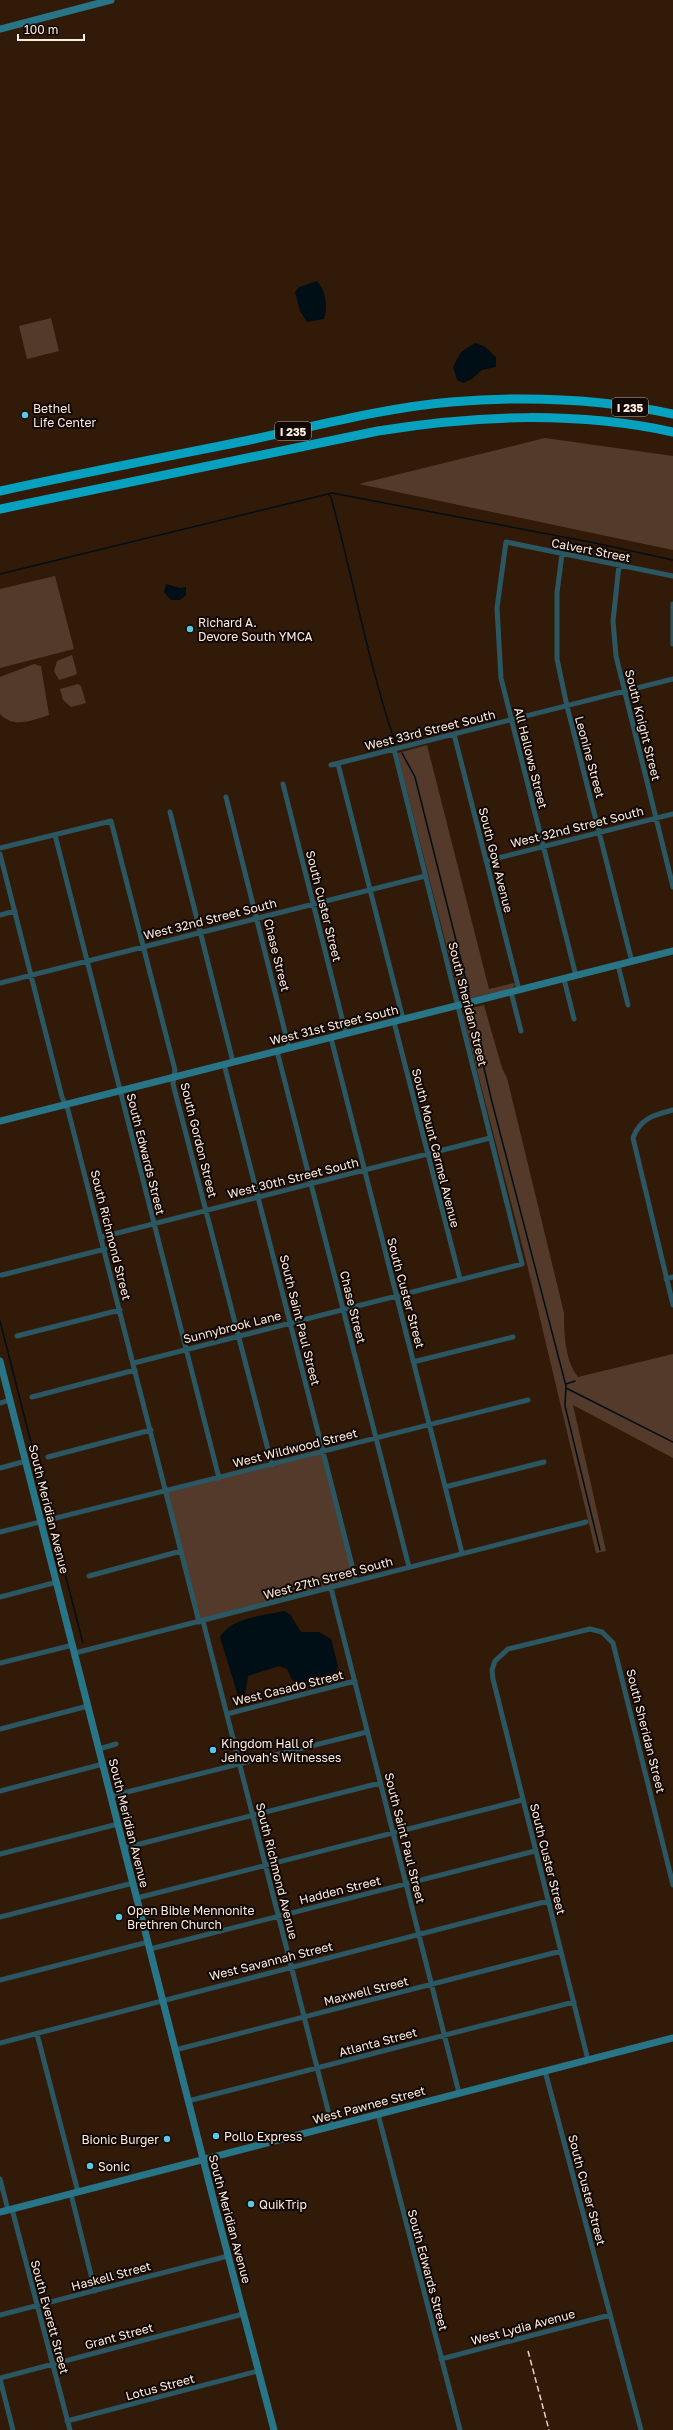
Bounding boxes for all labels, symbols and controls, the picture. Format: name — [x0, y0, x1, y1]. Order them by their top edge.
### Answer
scale bar — [18, 16, 84, 42]
text: 100 m — [24, 22, 58, 37]
road number: I 235 — [612, 398, 648, 416]
place label: Bethel Life Center — [33, 401, 96, 430]
marker: Bethel Life Center — [20, 410, 30, 420]
road number: I 235 — [275, 422, 311, 440]
street label: Calvert Street — [550, 535, 632, 565]
place label: Richard A. Devore South YMCA — [198, 615, 313, 644]
marker: Richard A. Devore South YMCA — [185, 624, 195, 634]
street label: South Knight Street — [622, 668, 664, 782]
street label: All Hallows Street — [511, 706, 551, 810]
street label: West 33rd Street South — [363, 707, 497, 753]
street label: Leonine Street — [572, 714, 608, 800]
street label: West 32nd Street South — [509, 803, 645, 851]
street label: South Gow Avenue — [476, 806, 516, 914]
street label: South Custer Street — [303, 849, 345, 963]
street label: West 32nd Street South — [142, 895, 278, 943]
street label: Chase Street — [261, 917, 293, 993]
street label: South Sheridan Street — [445, 940, 491, 1068]
street label: West 31st Street South — [268, 1002, 400, 1048]
street label: South Mount Carmel Avenue — [409, 1067, 463, 1229]
street label: South Gordon Street — [177, 1081, 221, 1199]
street label: South Edwards Street — [124, 1092, 168, 1217]
street label: West 30th Street South — [226, 1154, 360, 1202]
street label: South Richmond Street — [88, 1168, 134, 1302]
street label: South Custer Street — [384, 1236, 428, 1350]
street label: South Saint Paul Street — [276, 1253, 324, 1387]
street label: Chase Street — [337, 1269, 369, 1345]
street label: Sunnybrook Lane — [181, 1308, 283, 1346]
street label: West Wildwood Street — [231, 1425, 359, 1471]
street label: South Meridian Avenue — [26, 1443, 72, 1575]
street label: West 27th Street South — [262, 1553, 394, 1603]
street label: West Casado Street — [231, 1667, 345, 1709]
street label: South Sheridan Street — [623, 1667, 669, 1795]
place label: Kingdom Hall of Jehovah's Witnesses — [221, 1736, 341, 1765]
marker: Kingdom Hall of Jehovah's Witnesses — [208, 1745, 218, 1755]
street label: South Meridian Avenue — [106, 1757, 152, 1889]
street label: South Saint Paul Street — [381, 1771, 429, 1905]
street label: South Richmond Avenue — [253, 1801, 301, 1941]
street label: South Custer Street — [527, 1802, 569, 1916]
street label: Hadden Street — [298, 1873, 383, 1907]
place label: Open Bible Mennonite Brethren Church — [127, 1903, 255, 1932]
marker: Open Bible Mennonite Brethren Church — [114, 1912, 124, 1922]
street label: West Savannah Street — [208, 1938, 335, 1984]
street label: Maxwell Street — [322, 1973, 410, 2009]
street label: Atlanta Street — [337, 2024, 419, 2060]
street label: West Pawnee Street — [311, 2083, 427, 2127]
place label: Pollo Express — [224, 2129, 302, 2144]
marker: Pollo Express — [211, 2131, 221, 2141]
place label: Bionic Burger — [82, 2132, 159, 2147]
street label: South Custer Street — [565, 2133, 609, 2247]
marker: Bionic Burger — [162, 2134, 172, 2144]
street label: South Meridian Avenue — [206, 2153, 254, 2285]
place label: Sonic — [98, 2159, 130, 2174]
marker: Sonic — [85, 2161, 95, 2171]
place label: QuikTrip — [259, 2197, 307, 2212]
marker: QuikTrip — [246, 2199, 256, 2209]
street label: South Edwards Street — [405, 2208, 451, 2332]
street label: South Everett Street — [28, 2258, 72, 2376]
street label: Haskell Street — [69, 2258, 153, 2294]
street label: West Lydia Avenue — [469, 2306, 577, 2348]
street label: Grant Street — [83, 2320, 155, 2352]
street label: Lotus Street — [124, 2371, 196, 2403]

